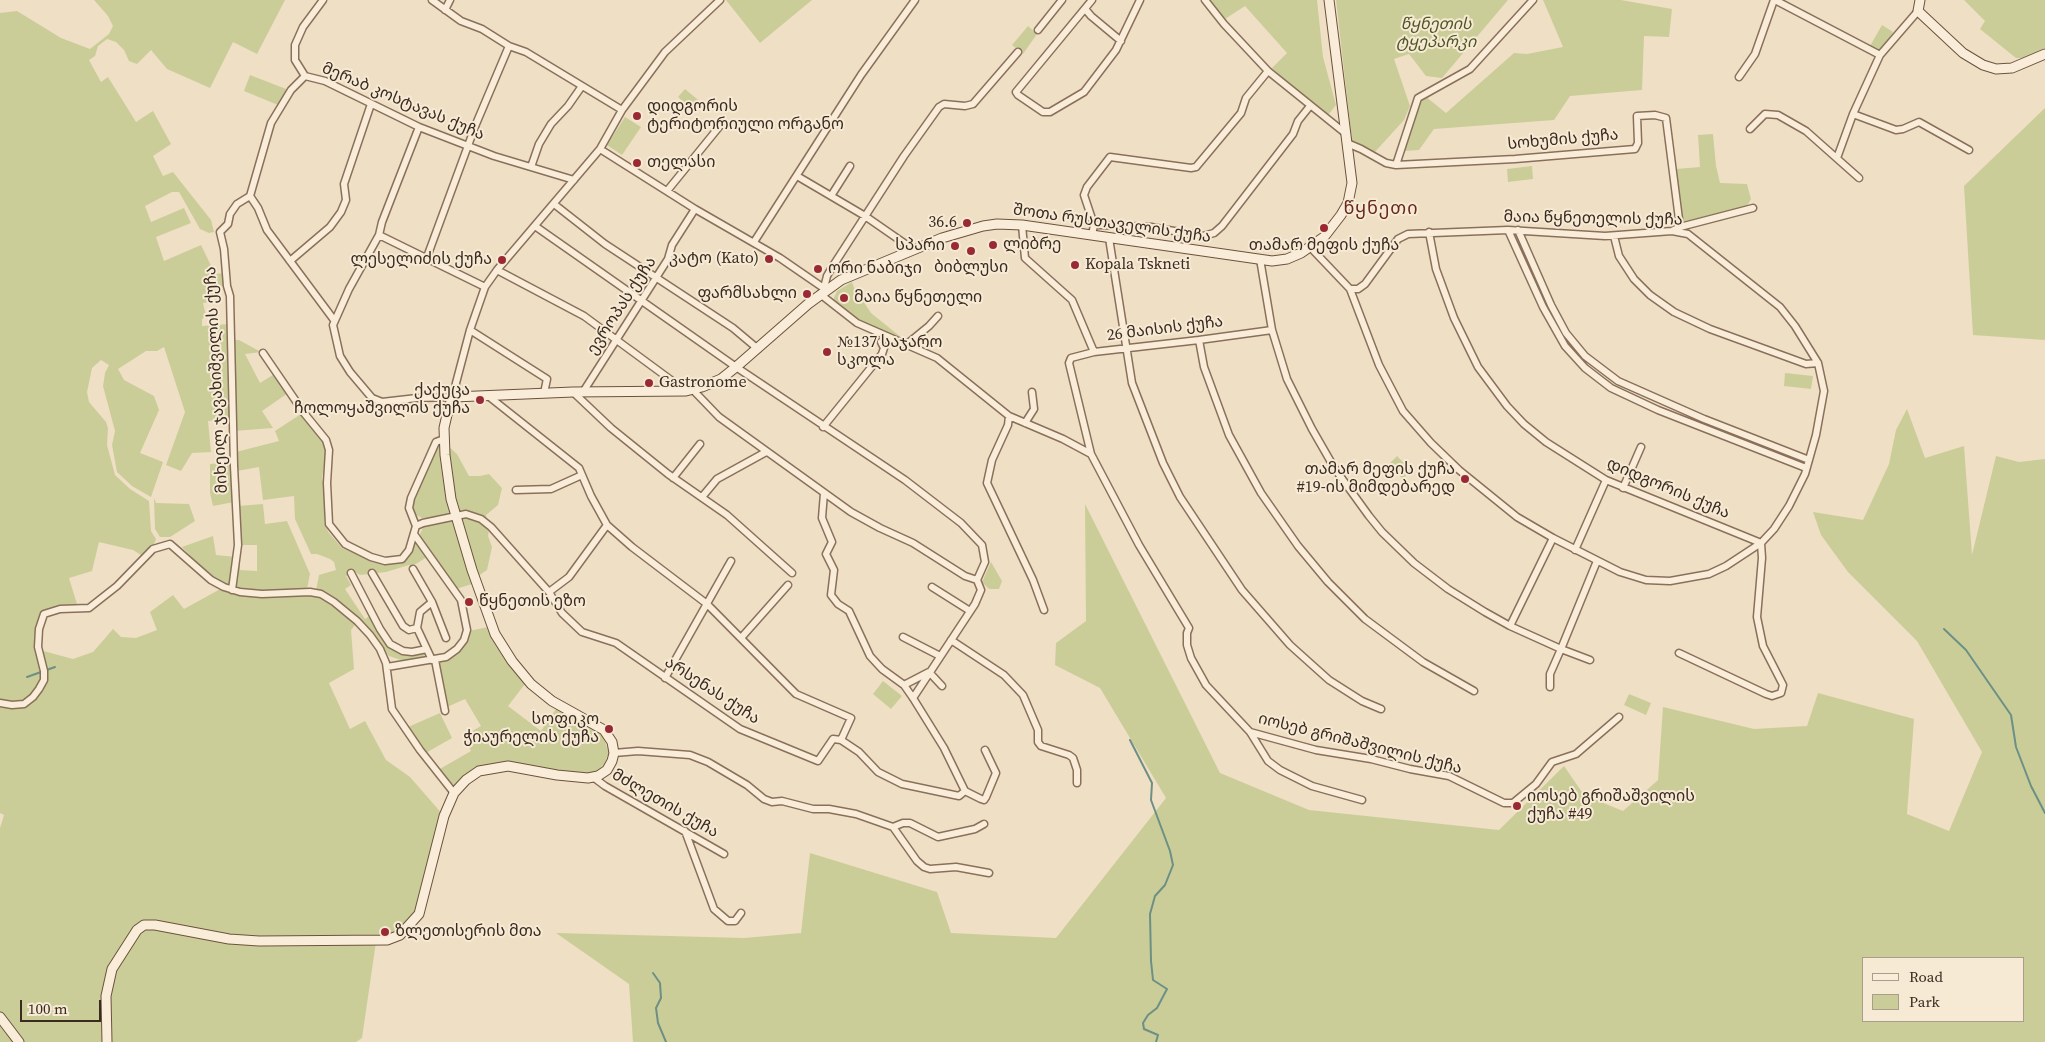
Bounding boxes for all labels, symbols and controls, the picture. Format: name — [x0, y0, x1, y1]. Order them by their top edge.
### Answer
park label: წყნეთის ტყეპარკი — [1396, 15, 1476, 53]
street label: მერაბ კოსტავას ქუჩა — [319, 59, 487, 145]
place label: დიდგორის ტერიტორიული ორგანო — [647, 97, 844, 135]
marker: დიდგორის ტერიტორიული ორგანო — [631, 110, 643, 122]
street label: სოხუმის ქუჩა — [1507, 126, 1619, 154]
place label: თელასი — [647, 153, 715, 173]
marker: თელასი — [631, 157, 643, 169]
district label: წყნეთი — [1343, 198, 1419, 220]
street label: შოთა რუსთაველის ქუჩა — [1012, 201, 1212, 247]
street label: მაია წყნეთელის ქუჩა — [1503, 208, 1683, 230]
place label: 36.6 — [928, 213, 957, 233]
marker: 36.6 — [961, 217, 973, 229]
marker: თამარ მეფის ქუჩა — [1318, 222, 1330, 234]
place label: ლიბრე — [1003, 235, 1061, 255]
place label: სპარი — [895, 236, 945, 256]
place label: თამარ მეფის ქუჩა — [1249, 236, 1399, 256]
marker: ლიბრე — [987, 239, 999, 251]
marker: სპარი — [949, 240, 961, 252]
marker: ბიბლუსი — [965, 245, 977, 257]
place label: კატო (Kato) — [669, 249, 759, 269]
place label: ლესელიძის ქუჩა — [350, 250, 492, 270]
street label: ევროპას ქუჩა — [583, 253, 661, 359]
marker: კატო (Kato) — [763, 253, 775, 265]
marker: ლესელიძის ქუჩა — [496, 254, 508, 266]
place label: Kopala Tskneti — [1085, 255, 1190, 275]
place label: ბიბლუსი — [934, 258, 1008, 278]
place label: ორი ნაბიჯი — [828, 259, 922, 279]
marker: Kopala Tskneti — [1069, 259, 1081, 271]
marker: ორი ნაბიჯი — [812, 263, 824, 275]
street label: მიხეილ ჯავახიშვილის ქუჩა — [201, 266, 233, 494]
place label: ფარმსახლი — [698, 284, 797, 304]
marker: ფარმსახლი — [801, 288, 813, 300]
place label: მაია წყნეთელი — [854, 288, 982, 308]
marker: მაია წყნეთელი — [838, 292, 850, 304]
street label: 26 მაისის ქუჩა — [1106, 312, 1224, 346]
place label: №137 საჯარო სკოლა — [837, 333, 942, 371]
marker: №137 საჯარო სკოლა — [821, 346, 833, 358]
place label: Gastronome — [659, 373, 747, 393]
marker: Gastronome — [643, 377, 655, 389]
place label: ქაქუცა ჩოლოყაშვილის ქუჩა — [294, 381, 470, 419]
marker: ქაქუცა ჩოლოყაშვილის ქუჩა — [474, 394, 486, 406]
street label: დიდგორის ქუჩა — [1604, 454, 1732, 524]
place label: თამარ მეფის ქუჩა #19-ის მიმდებარედ — [1296, 460, 1455, 498]
marker: თამარ მეფის ქუჩა #19-ის მიმდებარედ — [1459, 473, 1471, 485]
place label: წყნეთის ეზო — [479, 592, 586, 612]
marker: წყნეთის ეზო — [463, 596, 475, 608]
street label: არსენას ქუჩა — [661, 653, 763, 729]
street label: იოსებ გრიშაშვილის ქუჩა — [1256, 709, 1464, 779]
place label: სოფიკო ჭიაურელის ქუჩა — [463, 710, 599, 748]
marker: სოფიკო ჭიაურელის ქუჩა — [603, 723, 615, 735]
street label: მძლეთის ქუჩა — [608, 766, 722, 842]
place label: იოსებ გრიშაშვილის ქუჩა #49 — [1527, 787, 1695, 825]
marker: იოსებ გრიშაშვილის ქუჩა #49 — [1511, 800, 1523, 812]
place label: ზლეთისერის მთა — [395, 922, 542, 942]
marker: ზლეთისერის მთა — [379, 926, 391, 938]
legend — [1862, 957, 2025, 1022]
text: Road — [1909, 966, 1943, 987]
scale bar — [22, 990, 104, 1022]
text: Park — [1909, 991, 1940, 1012]
text: 100 m — [28, 998, 68, 1019]

